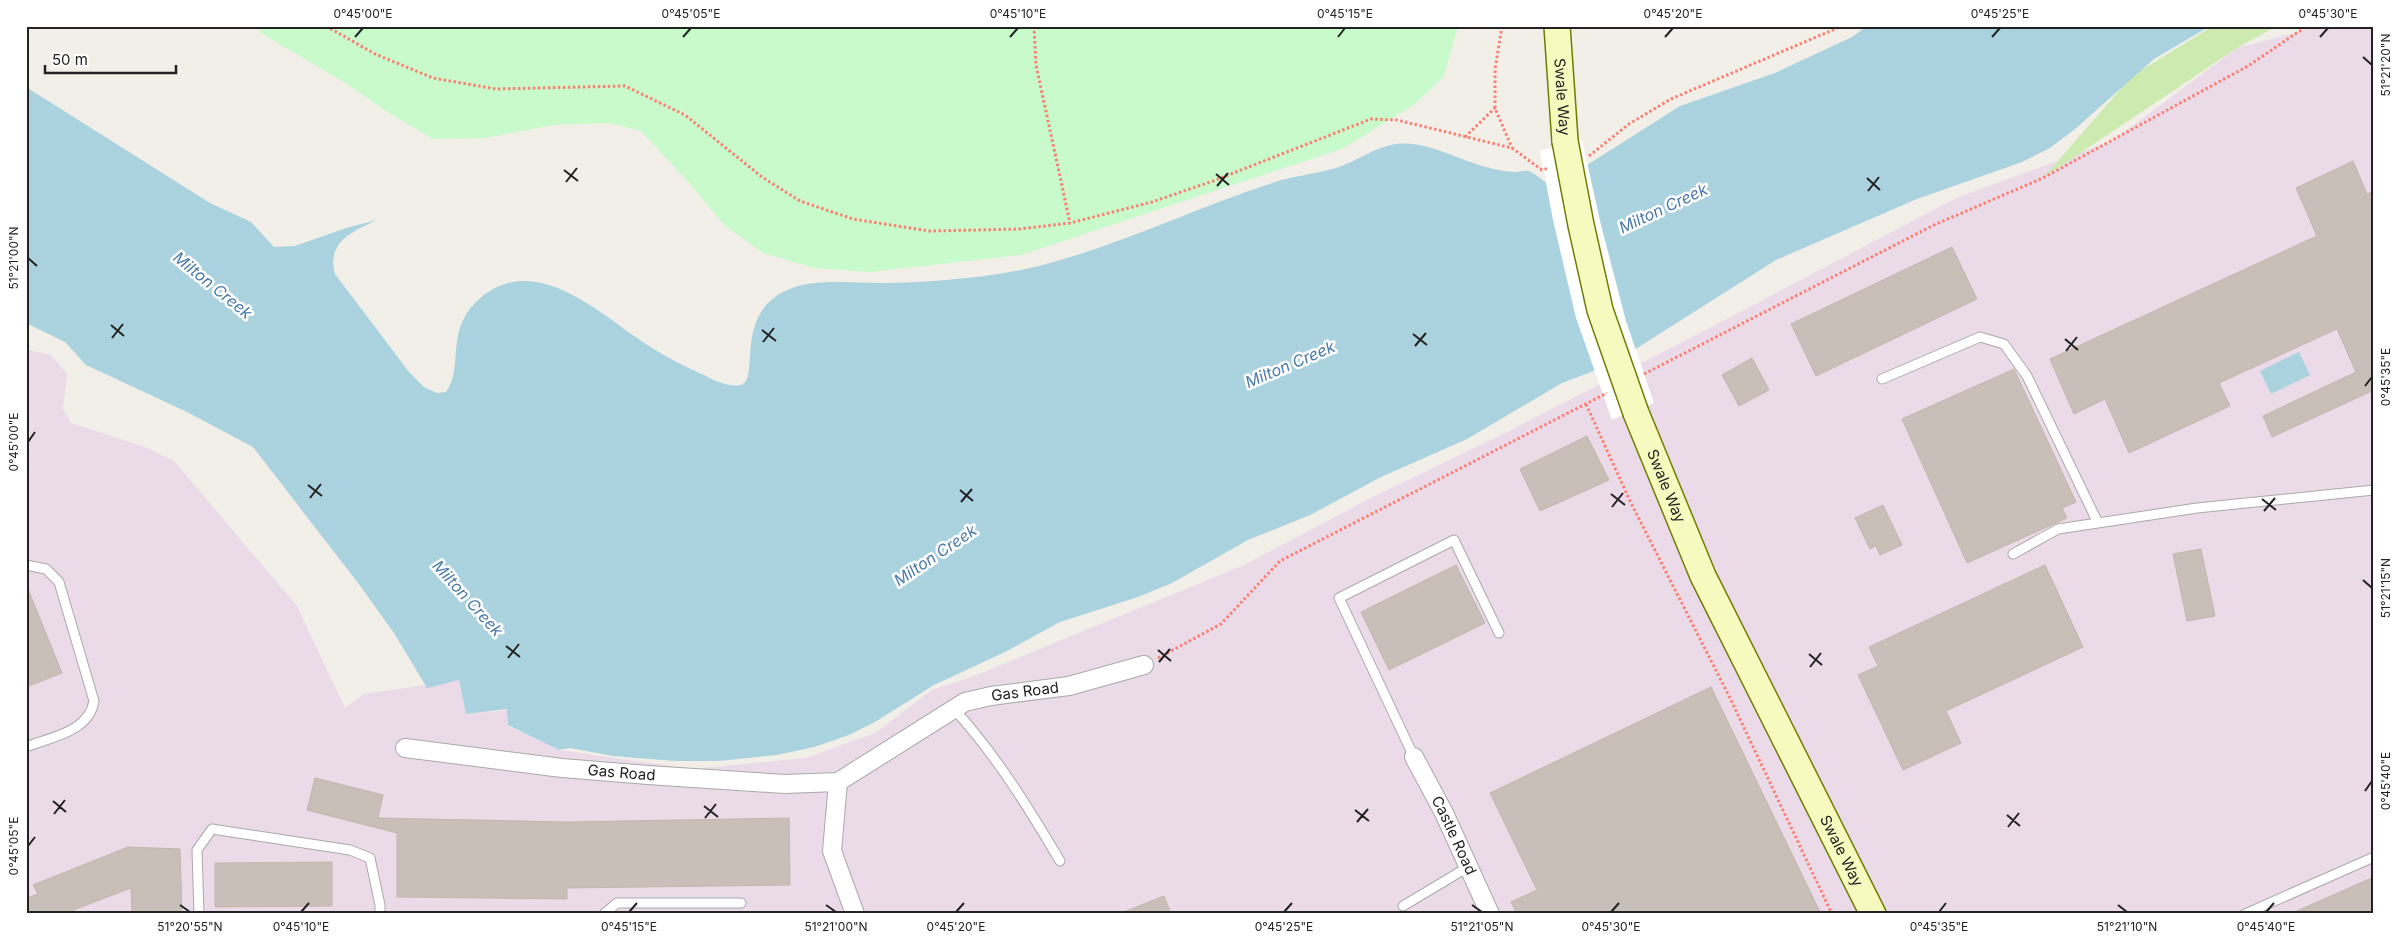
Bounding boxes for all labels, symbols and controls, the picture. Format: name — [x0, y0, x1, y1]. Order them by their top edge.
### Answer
text: 0°45'00"E — [333, 6, 393, 21]
text: 0°45'05"E — [662, 6, 720, 21]
text: 0°45'10"E — [990, 6, 1046, 21]
text: 0°45'15"E — [1317, 6, 1373, 21]
text: 0°45'20"E — [1644, 6, 1702, 21]
text: 0°45'25"E — [1971, 6, 2029, 21]
text: 0°45'30"E — [2299, 6, 2357, 21]
text: 51°21'20"N — [2378, 34, 2393, 96]
scale bar — [45, 42, 176, 74]
text: 50 m — [52, 50, 88, 69]
street label: Swale Way — [1550, 57, 1575, 137]
water label: Milton Creek — [1615, 179, 1711, 237]
text: 51°21'00"N — [6, 226, 21, 290]
water label: Milton Creek — [169, 247, 257, 323]
water label: Milton Creek — [1242, 336, 1338, 392]
text: 0°45'35"E — [2378, 348, 2393, 406]
text: 0°45'00"E — [6, 412, 21, 472]
street label: Swale Way — [1643, 446, 1690, 526]
water label: Milton Creek — [890, 520, 980, 590]
water label: Milton Creek — [429, 556, 508, 640]
text: 51°21'15"N — [2378, 558, 2393, 618]
street label: Gas Road — [990, 677, 1060, 705]
text: 0°45'40"E — [2378, 752, 2393, 810]
street label: Gas Road — [587, 760, 656, 784]
street label: Castle Road — [1428, 792, 1481, 878]
street label: Swale Way — [1816, 812, 1868, 890]
text: 0°45'05"E — [6, 817, 21, 875]
text: 51°20'55"N — [157, 919, 223, 934]
text: 0°45'10"E — [273, 919, 329, 934]
text: 0°45'15"E — [601, 919, 657, 934]
text: 51°21'00"N — [804, 919, 868, 934]
text: 0°45'20"E — [927, 919, 985, 934]
text: 0°45'25"E — [1255, 919, 1313, 934]
text: 51°21'05"N — [1451, 919, 1513, 934]
text: 0°45'30"E — [1582, 919, 1640, 934]
text: 0°45'35"E — [1910, 919, 1968, 934]
text: 51°21'10"N — [2097, 919, 2157, 934]
text: 0°45'40"E — [2237, 919, 2295, 934]

